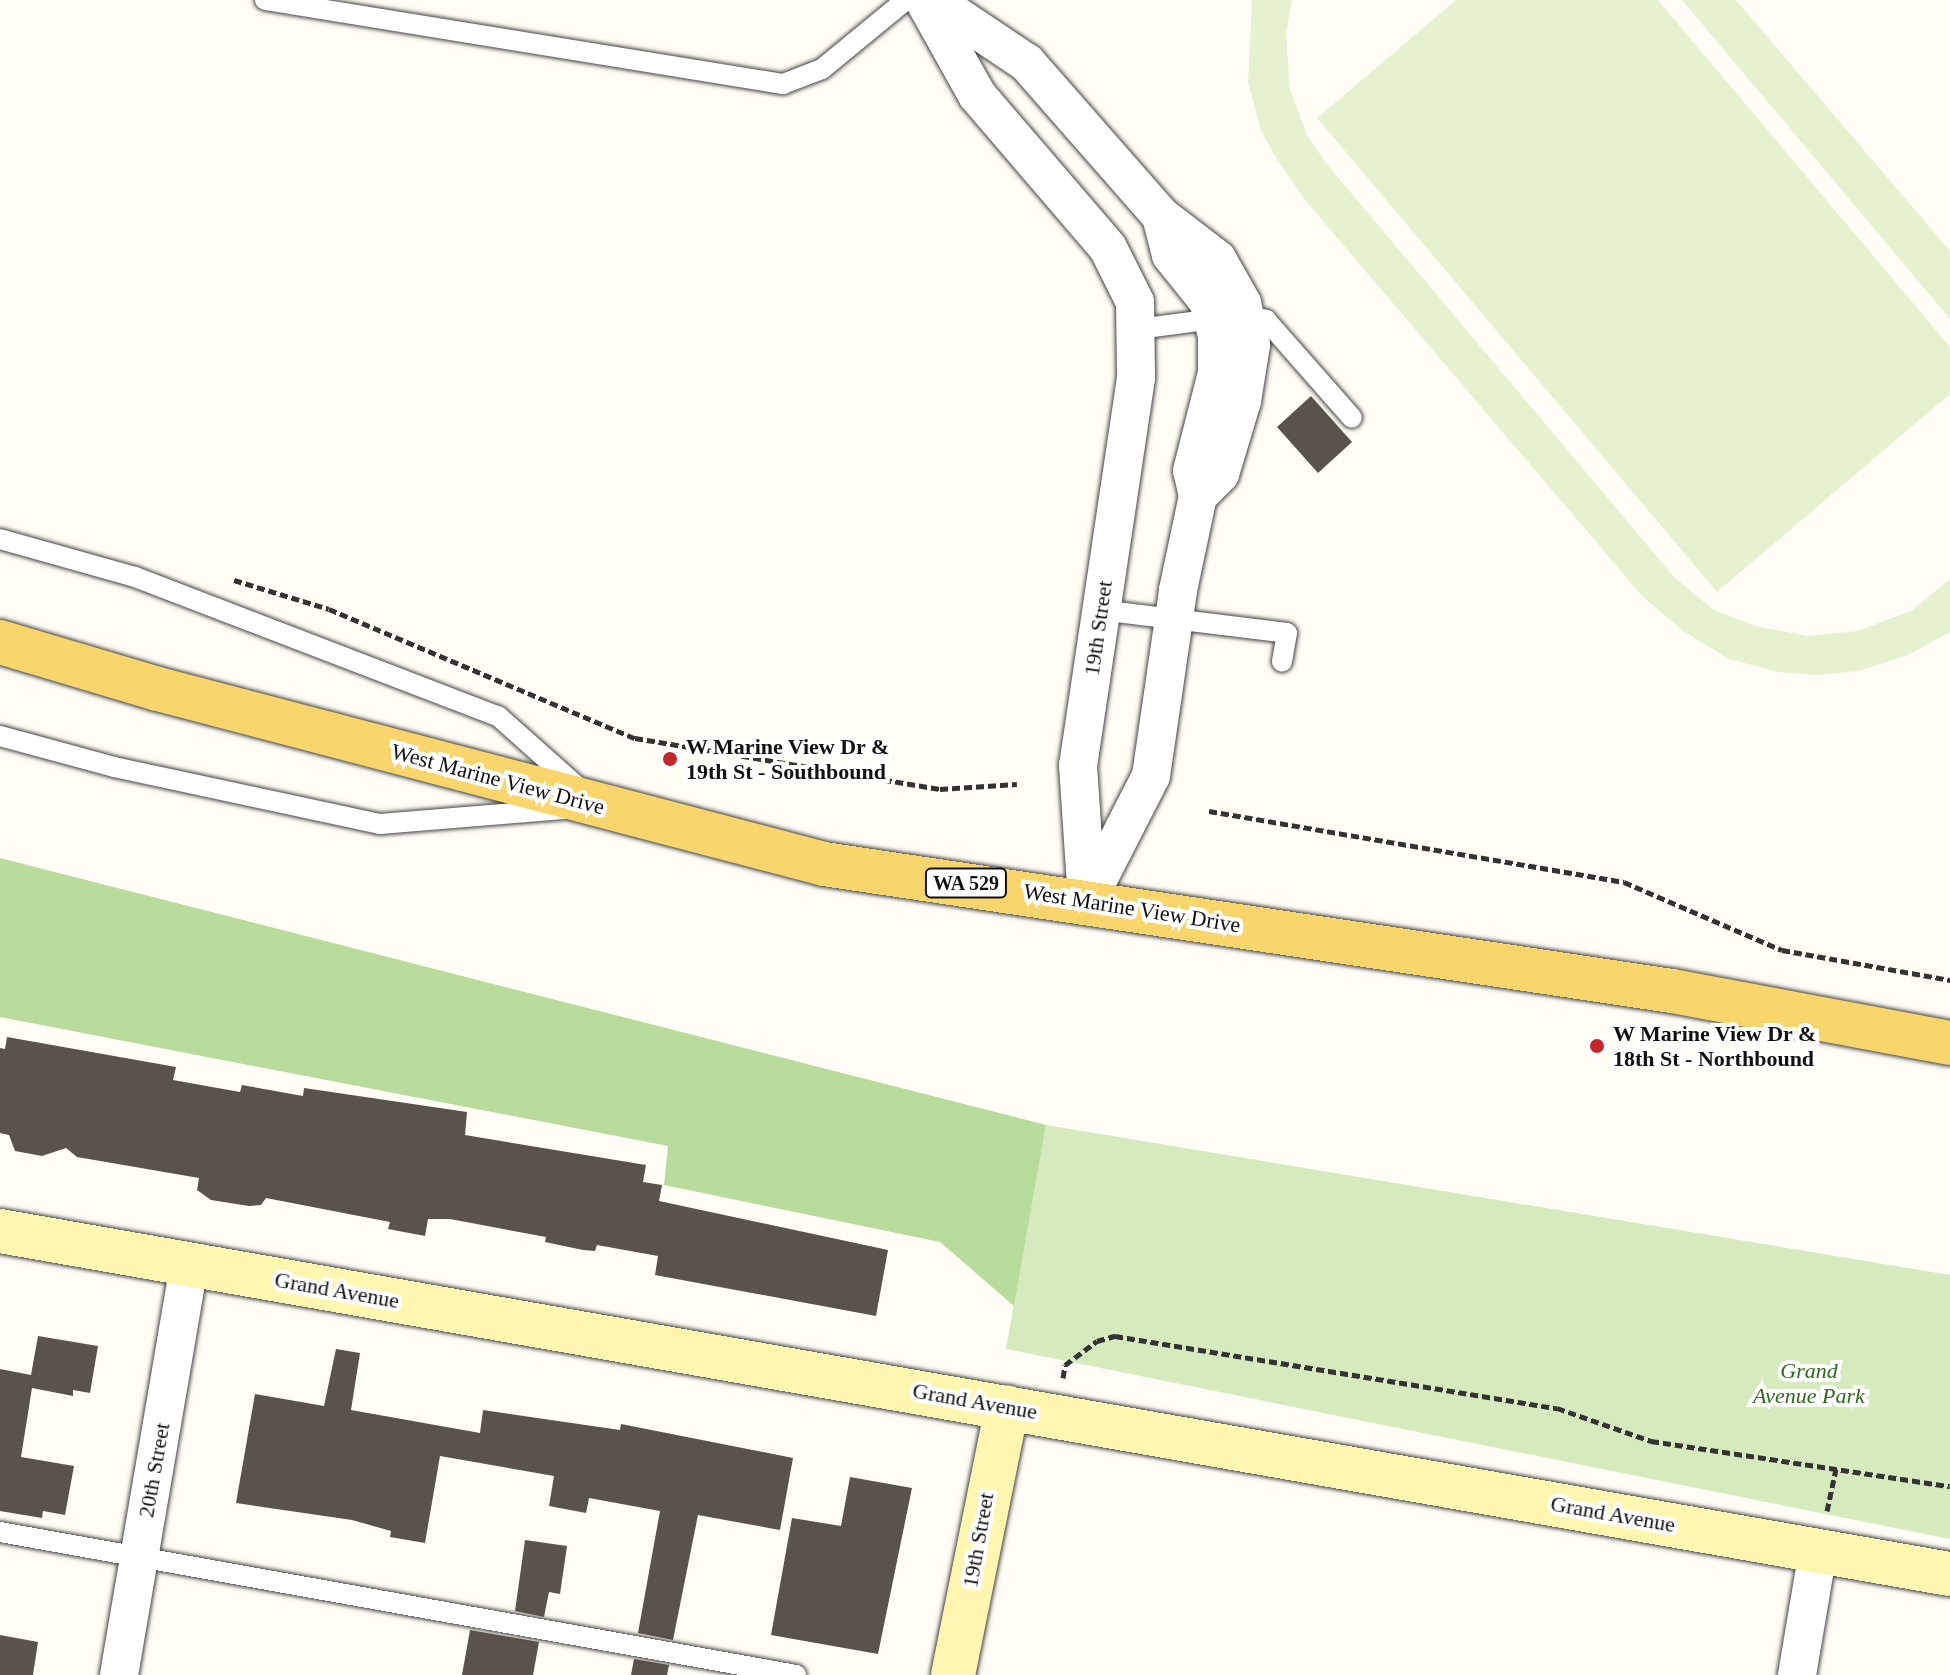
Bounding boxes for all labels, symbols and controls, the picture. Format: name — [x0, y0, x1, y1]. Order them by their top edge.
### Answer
street label: 19th Street — [1078, 579, 1118, 677]
place label: W Marine View Dr & 19th St - Southbound — [686, 733, 890, 784]
street label: West Marine View Drive — [388, 738, 608, 820]
marker: W Marine View Dr & 19th St - Southbound — [661, 750, 679, 768]
road number: WA 529 — [924, 867, 1008, 899]
street label: West Marine View Drive — [1021, 878, 1243, 938]
place label: W Marine View Dr & 18th St - Northbound — [1613, 1020, 1817, 1072]
marker: W Marine View Dr & 18th St - Northbound — [1588, 1037, 1606, 1055]
street label: Grand Avenue — [272, 1266, 402, 1314]
park label: Grand Avenue Park — [1753, 1357, 1865, 1408]
street label: Grand Avenue — [910, 1377, 1040, 1425]
street label: 20th Street — [133, 1420, 175, 1520]
street label: 19th Street — [957, 1490, 999, 1590]
street label: Grand Avenue — [1548, 1490, 1678, 1538]

